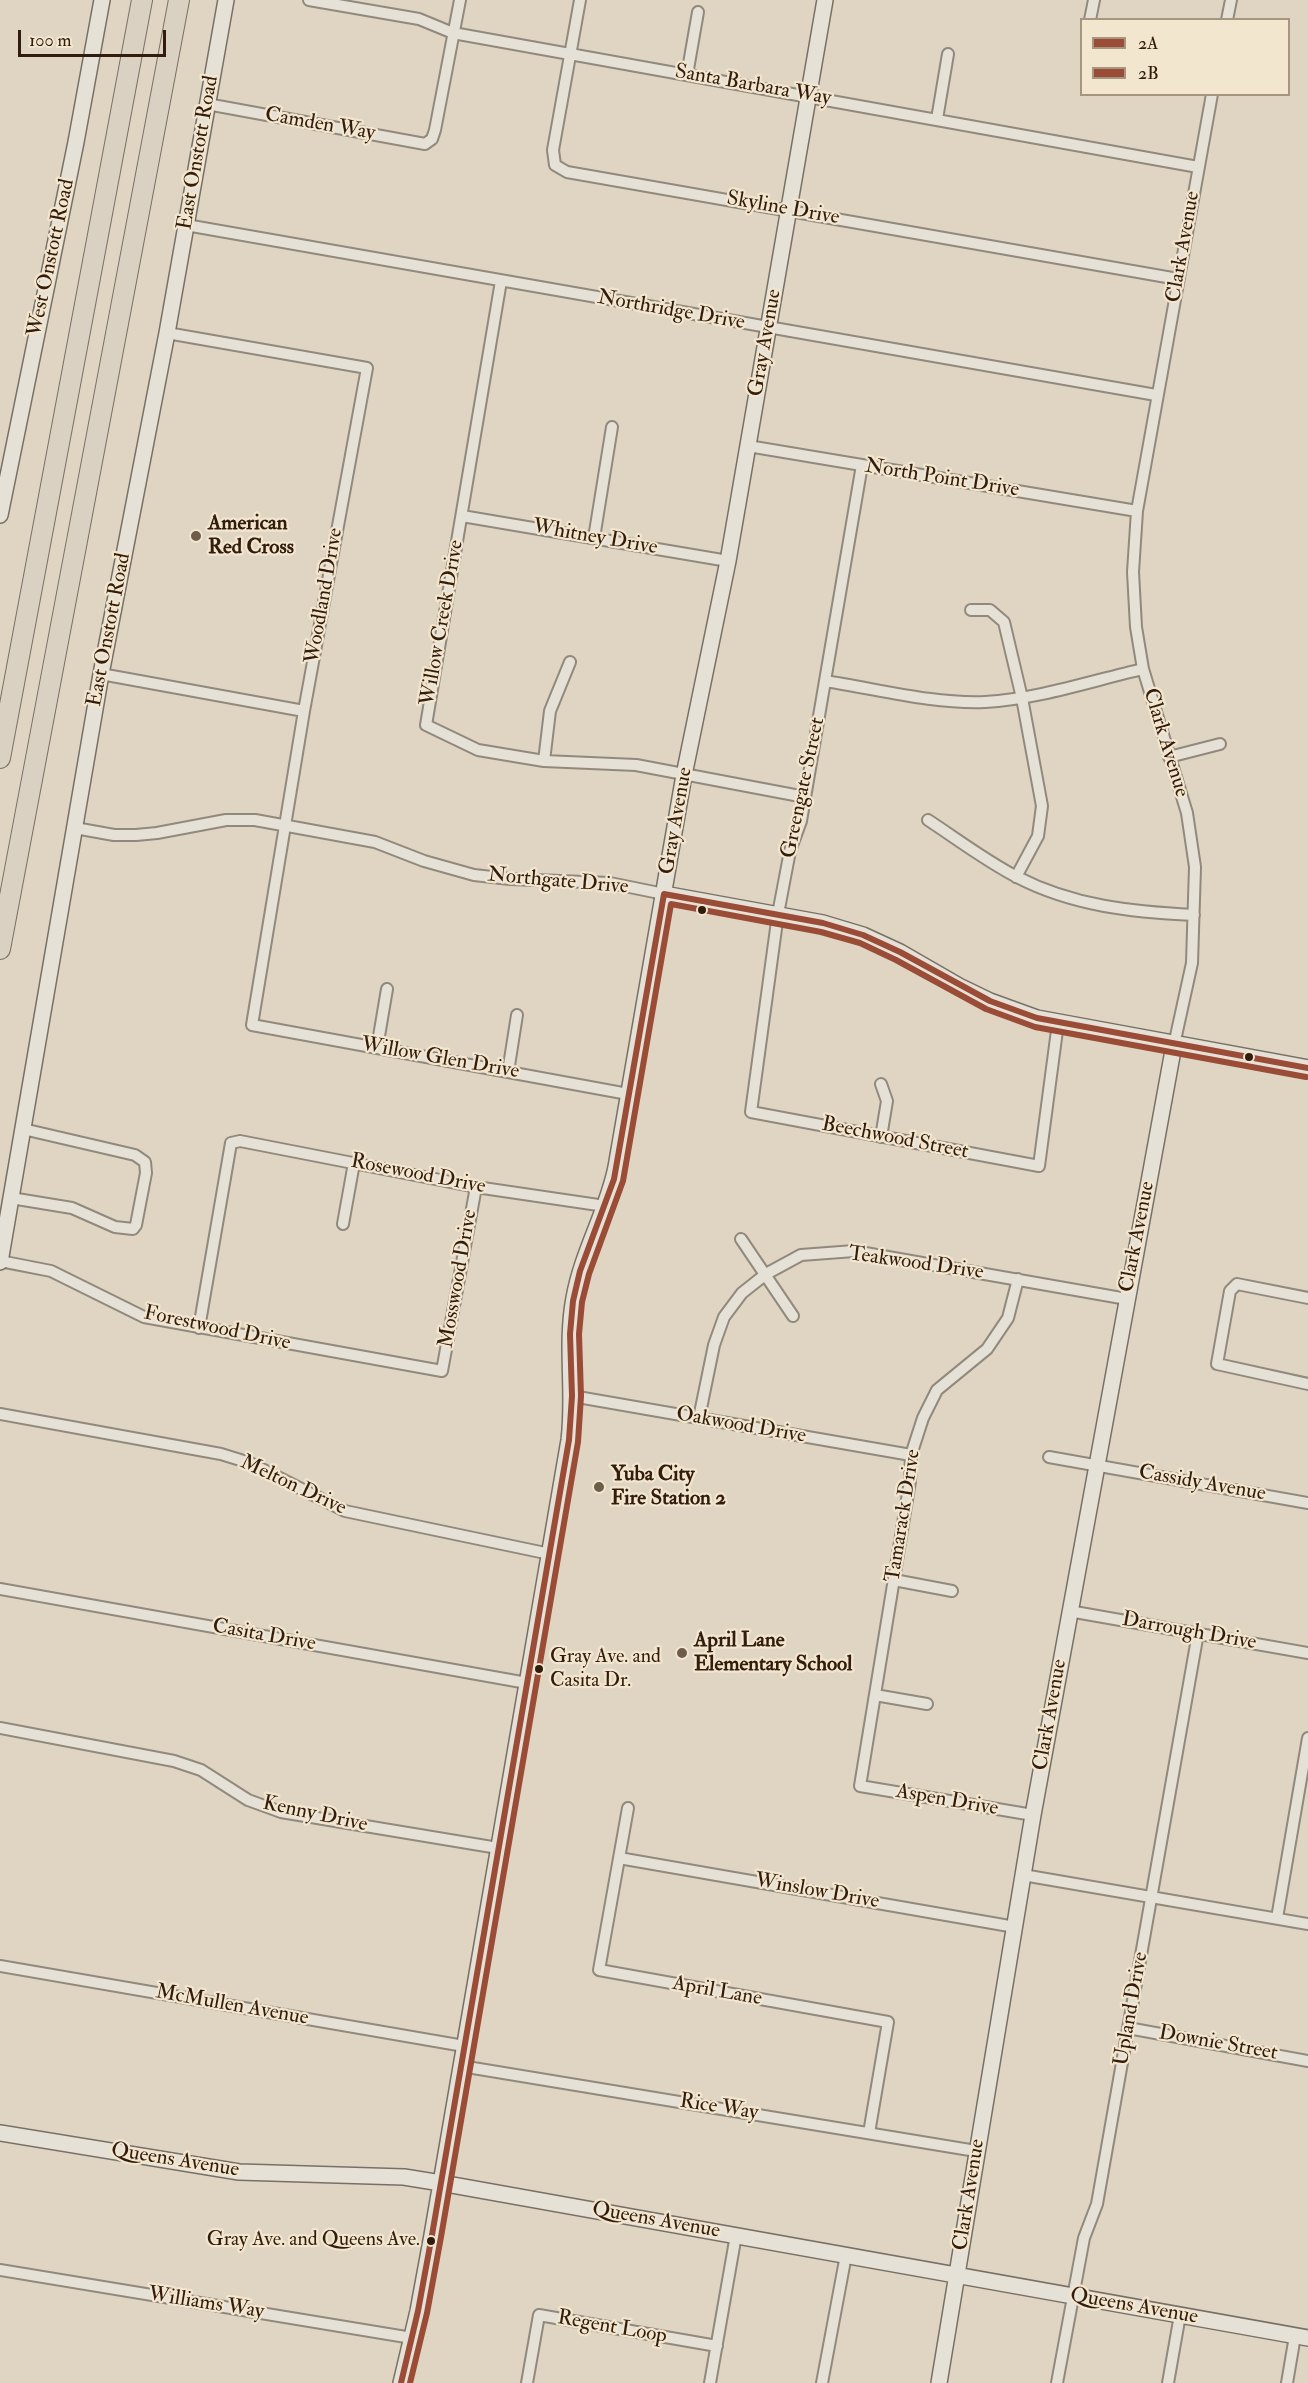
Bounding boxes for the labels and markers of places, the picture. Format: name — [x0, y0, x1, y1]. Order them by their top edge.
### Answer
place label: American Red Cross — [208, 511, 294, 561]
marker: American Red Cross — [189, 529, 203, 543]
unlabelled marker — [696, 904, 708, 916]
unlabelled marker — [1243, 1051, 1255, 1063]
place label: Yuba City Fire Station 2 — [611, 1462, 726, 1512]
marker: Yuba City Fire Station 2 — [592, 1480, 606, 1494]
place label: April Lane Elementary School — [694, 1628, 852, 1678]
place label: Gray Ave. and Casita Dr. — [550, 1646, 661, 1693]
marker: April Lane Elementary School — [675, 1646, 689, 1660]
marker: Gray Ave. and Casita Dr. — [533, 1663, 545, 1675]
place label: Gray Ave. and Queens Ave. — [207, 2229, 420, 2253]
marker: Gray Ave. and Queens Ave. — [425, 2235, 437, 2247]

